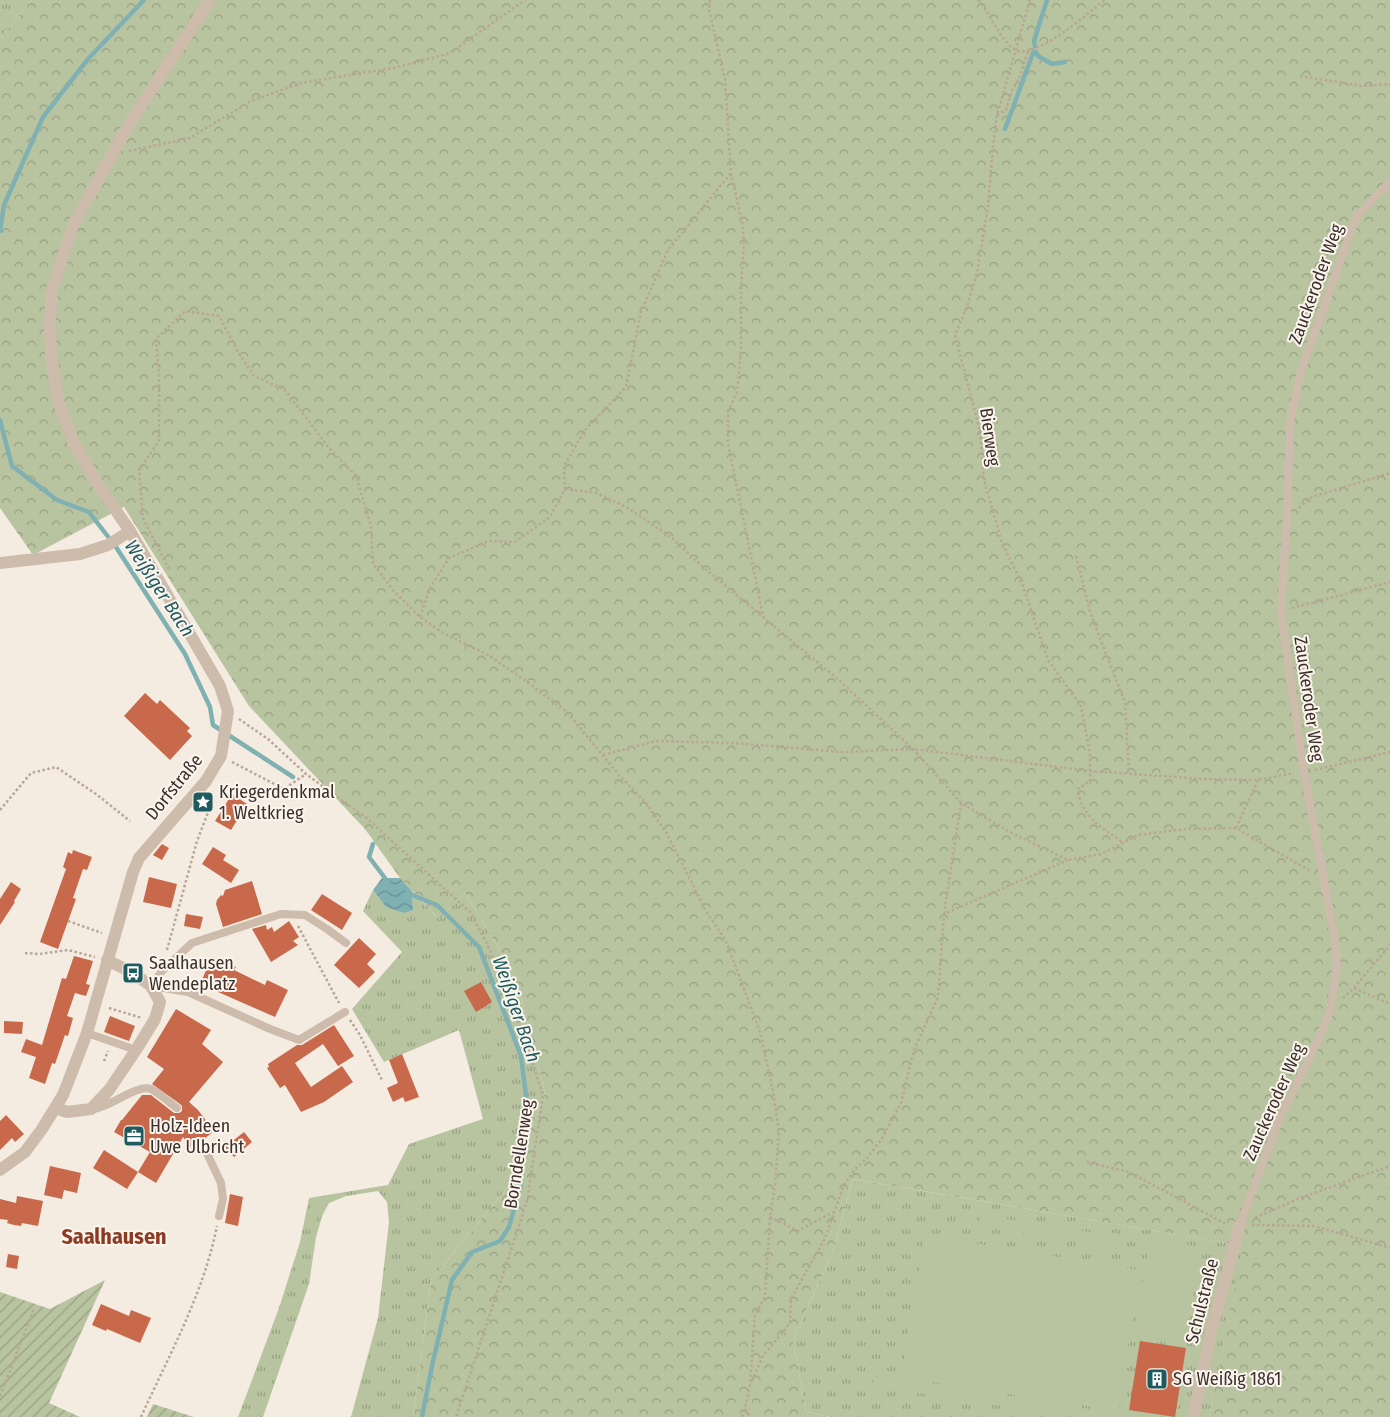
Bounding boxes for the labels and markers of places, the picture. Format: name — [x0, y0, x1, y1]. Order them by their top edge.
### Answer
place label: Kriegerdenkmal 1. Weltkrieg — [219, 781, 335, 824]
place icon: Kriegerdenkmal 1. Weltkrieg — [191, 790, 215, 814]
place label: Saalhausen Wendeplatz — [149, 952, 235, 995]
bus stop icon: Saalhausen Wendeplatz — [121, 961, 145, 985]
place label: Holz-Ideen Uwe Ulbricht — [150, 1115, 244, 1158]
office icon: Holz-Ideen Uwe Ulbricht — [122, 1124, 146, 1148]
building icon: SG Weißig 1861 — [1145, 1367, 1169, 1391]
place label: SG Weißig 1861 — [1173, 1368, 1281, 1390]

